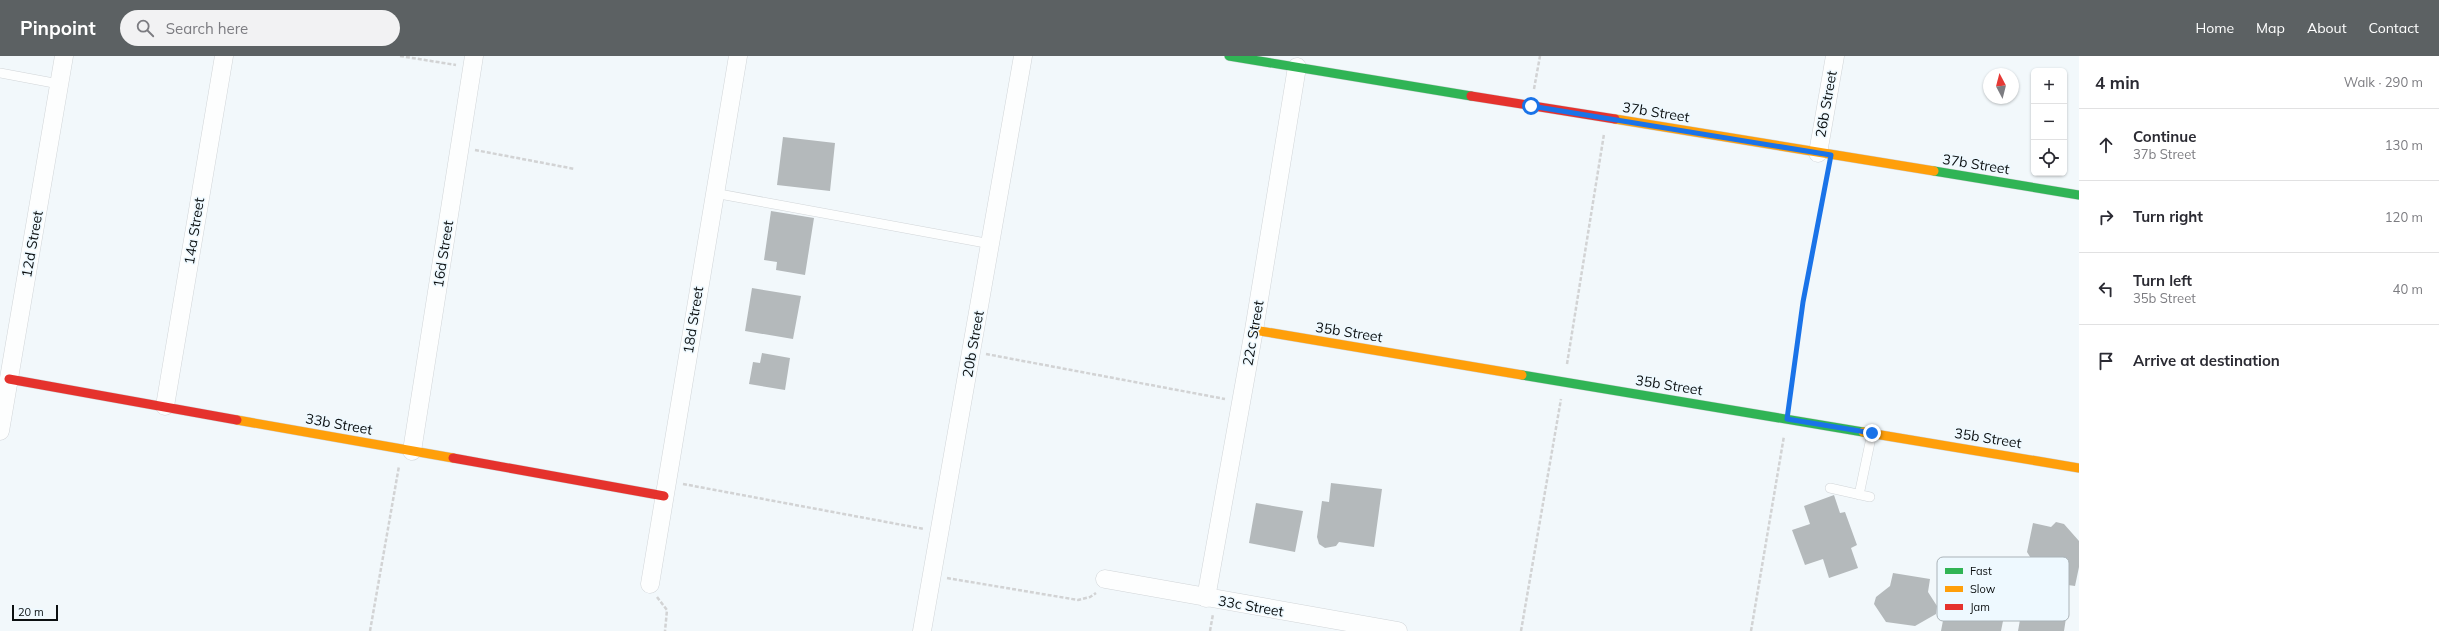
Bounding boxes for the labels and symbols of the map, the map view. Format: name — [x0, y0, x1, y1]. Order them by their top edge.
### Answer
north arrow — [1983, 68, 2019, 104]
street label: 26b Street — [1811, 69, 1841, 139]
route start — [1522, 97, 1540, 115]
street label: 37b Street — [1621, 98, 1691, 126]
street label: 37b Street — [1941, 150, 2011, 178]
street label: 14a Street — [180, 196, 208, 266]
street label: 12d Street — [17, 209, 47, 279]
street label: 16d Street — [429, 219, 457, 289]
street label: 18d Street — [679, 285, 707, 355]
street label: 22c Street — [1238, 299, 1268, 367]
street label: 20b Street — [958, 309, 988, 379]
street label: 35b Street — [1314, 318, 1384, 346]
street label: 35b Street — [1634, 371, 1704, 399]
street label: 33b Street — [304, 409, 374, 439]
route end — [1863, 424, 1881, 442]
street label: 35b Street — [1953, 424, 2023, 452]
legend — [1937, 557, 2069, 621]
text: Fast — [1970, 564, 1992, 578]
text: Slow — [1970, 582, 1996, 596]
street label: 33c Street — [1217, 591, 1285, 621]
text: Jam — [1970, 600, 1990, 614]
scale bar — [12, 603, 58, 622]

